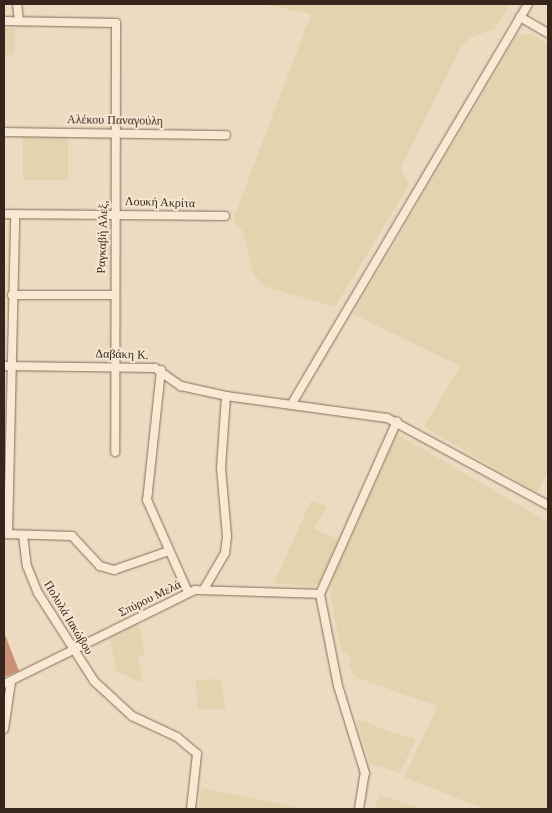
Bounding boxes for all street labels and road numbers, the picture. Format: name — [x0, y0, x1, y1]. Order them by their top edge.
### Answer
street label: Αλέκου Παναγούλη — [67, 113, 163, 129]
street label: Λουκή Ακρίτα — [124, 195, 196, 211]
street label: Ραγκαβή Αλεξ, — [95, 200, 111, 274]
street label: Δαβάκη Κ. — [95, 347, 149, 363]
street label: Σπύρου Μελά — [116, 578, 184, 620]
street label: Πολυλά Ιακώβου — [40, 579, 96, 657]

